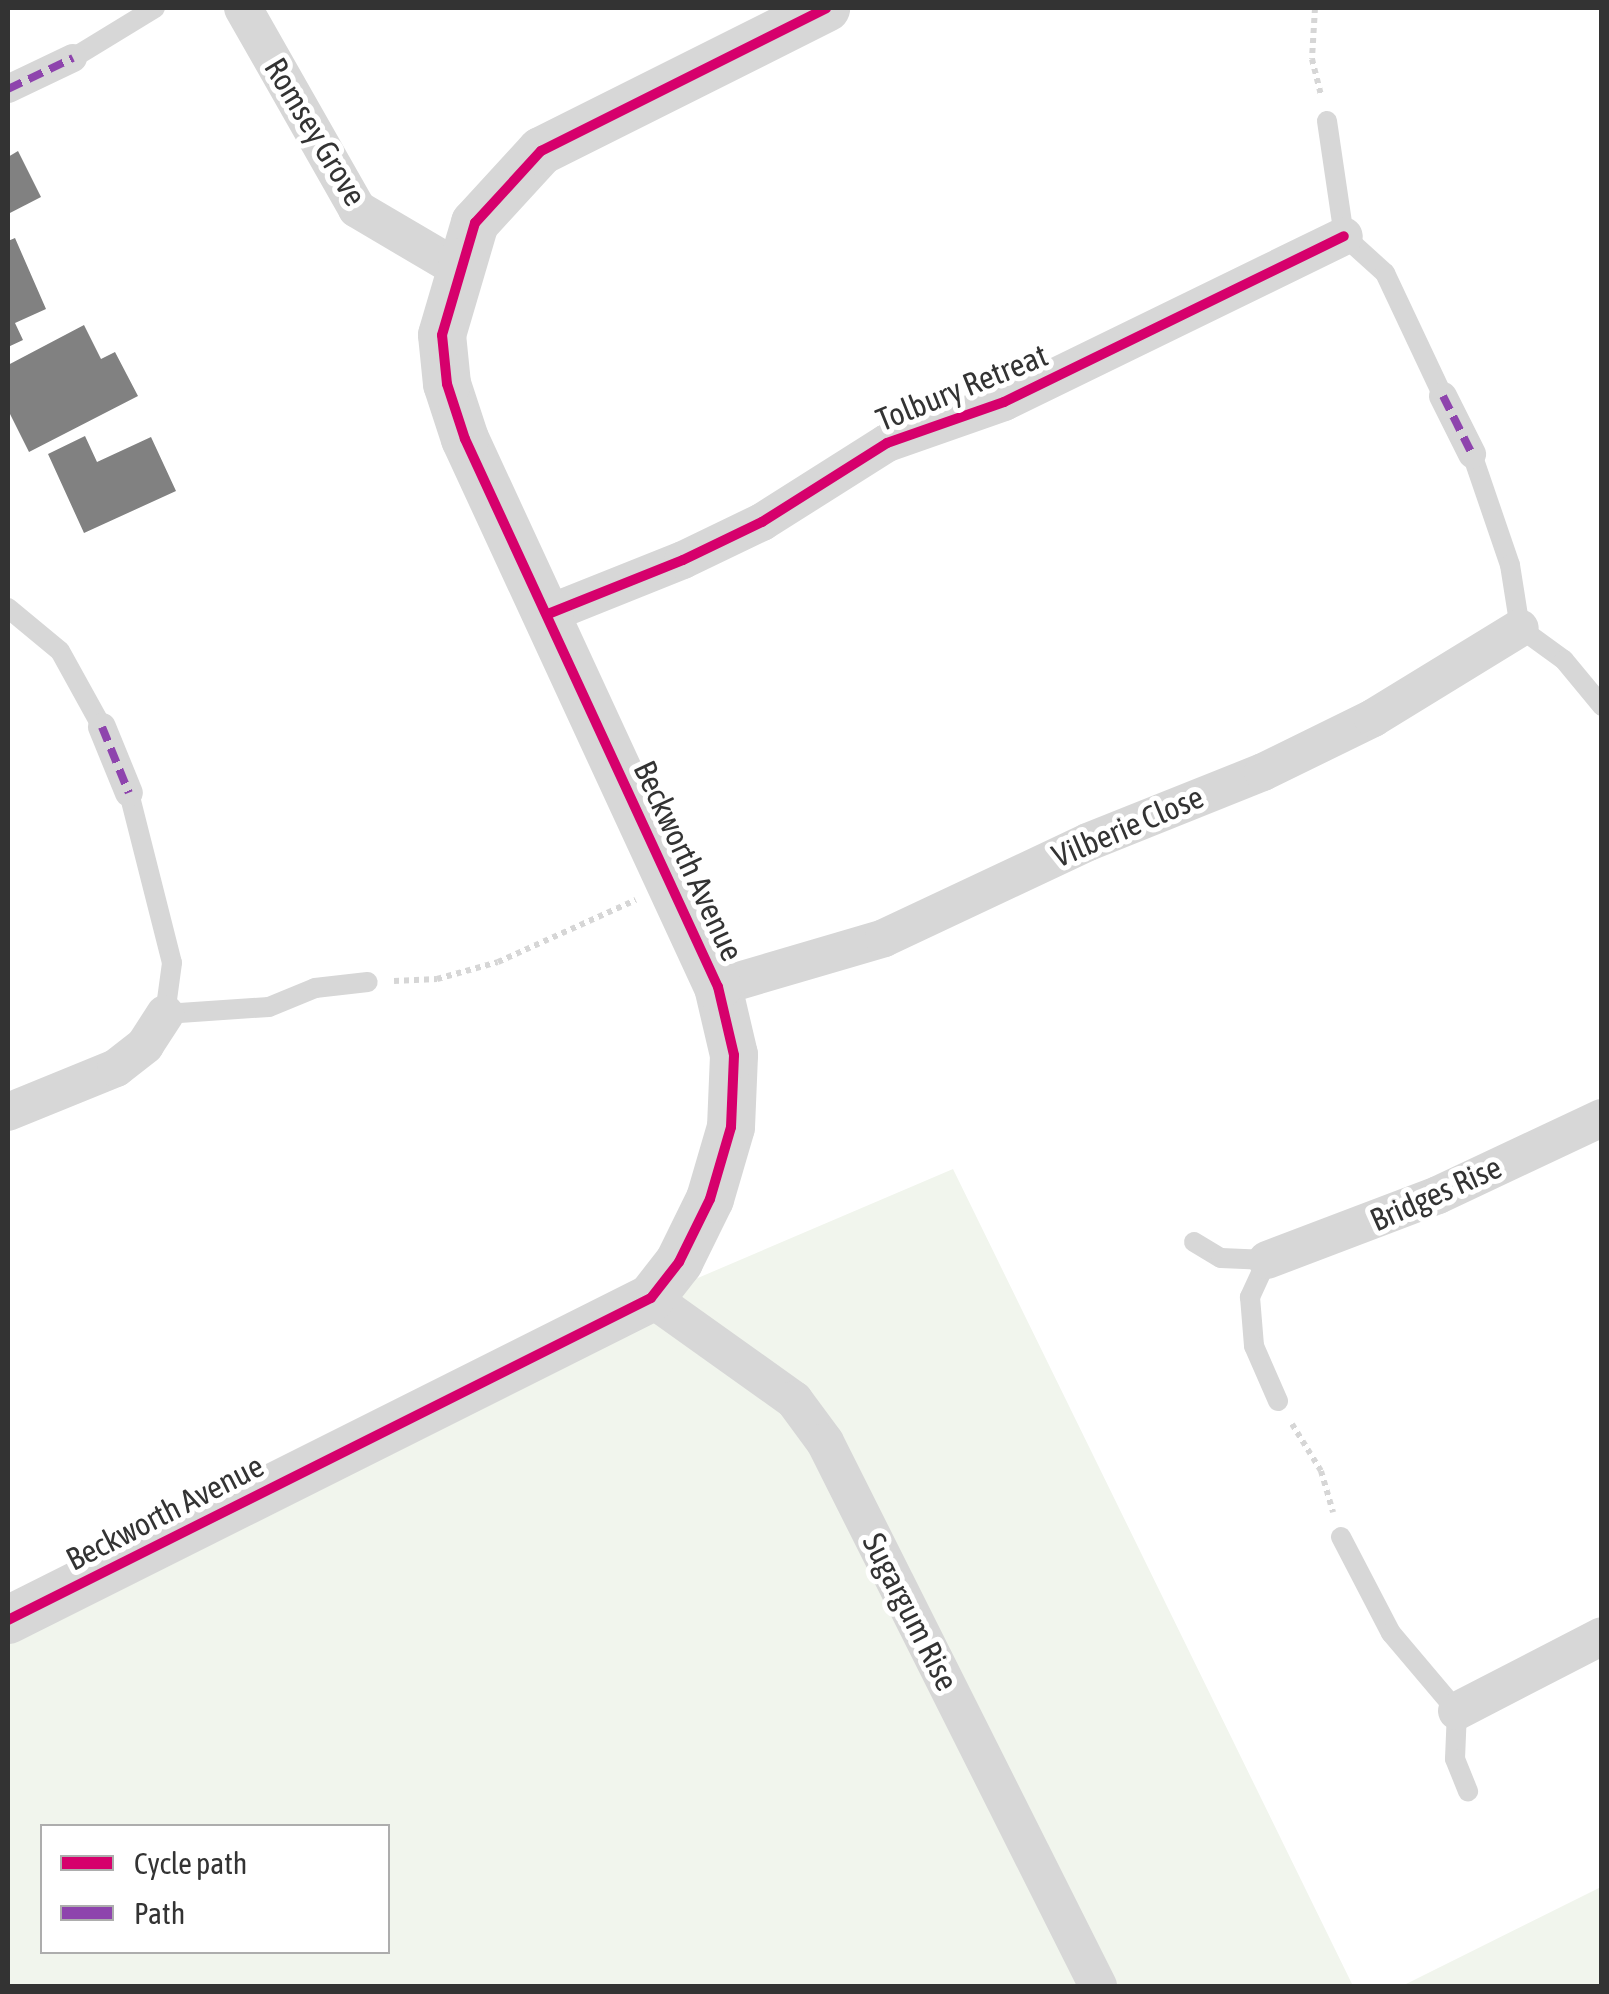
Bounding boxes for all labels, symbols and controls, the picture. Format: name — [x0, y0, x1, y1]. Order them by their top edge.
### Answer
street label: Romsey Grove — [256, 51, 374, 213]
street label: Tolbury Retreat — [871, 336, 1053, 440]
street label: Beckworth Avenue — [625, 755, 751, 967]
street label: Vilberie Close — [1047, 778, 1209, 876]
street label: Bridges Rise — [1364, 1148, 1508, 1240]
street label: Beckworth Avenue — [60, 1447, 270, 1579]
street label: Sugargum Rise — [854, 1527, 966, 1697]
legend — [40, 1824, 390, 1954]
text: Cycle path — [134, 1846, 247, 1880]
text: Path — [134, 1896, 185, 1930]

